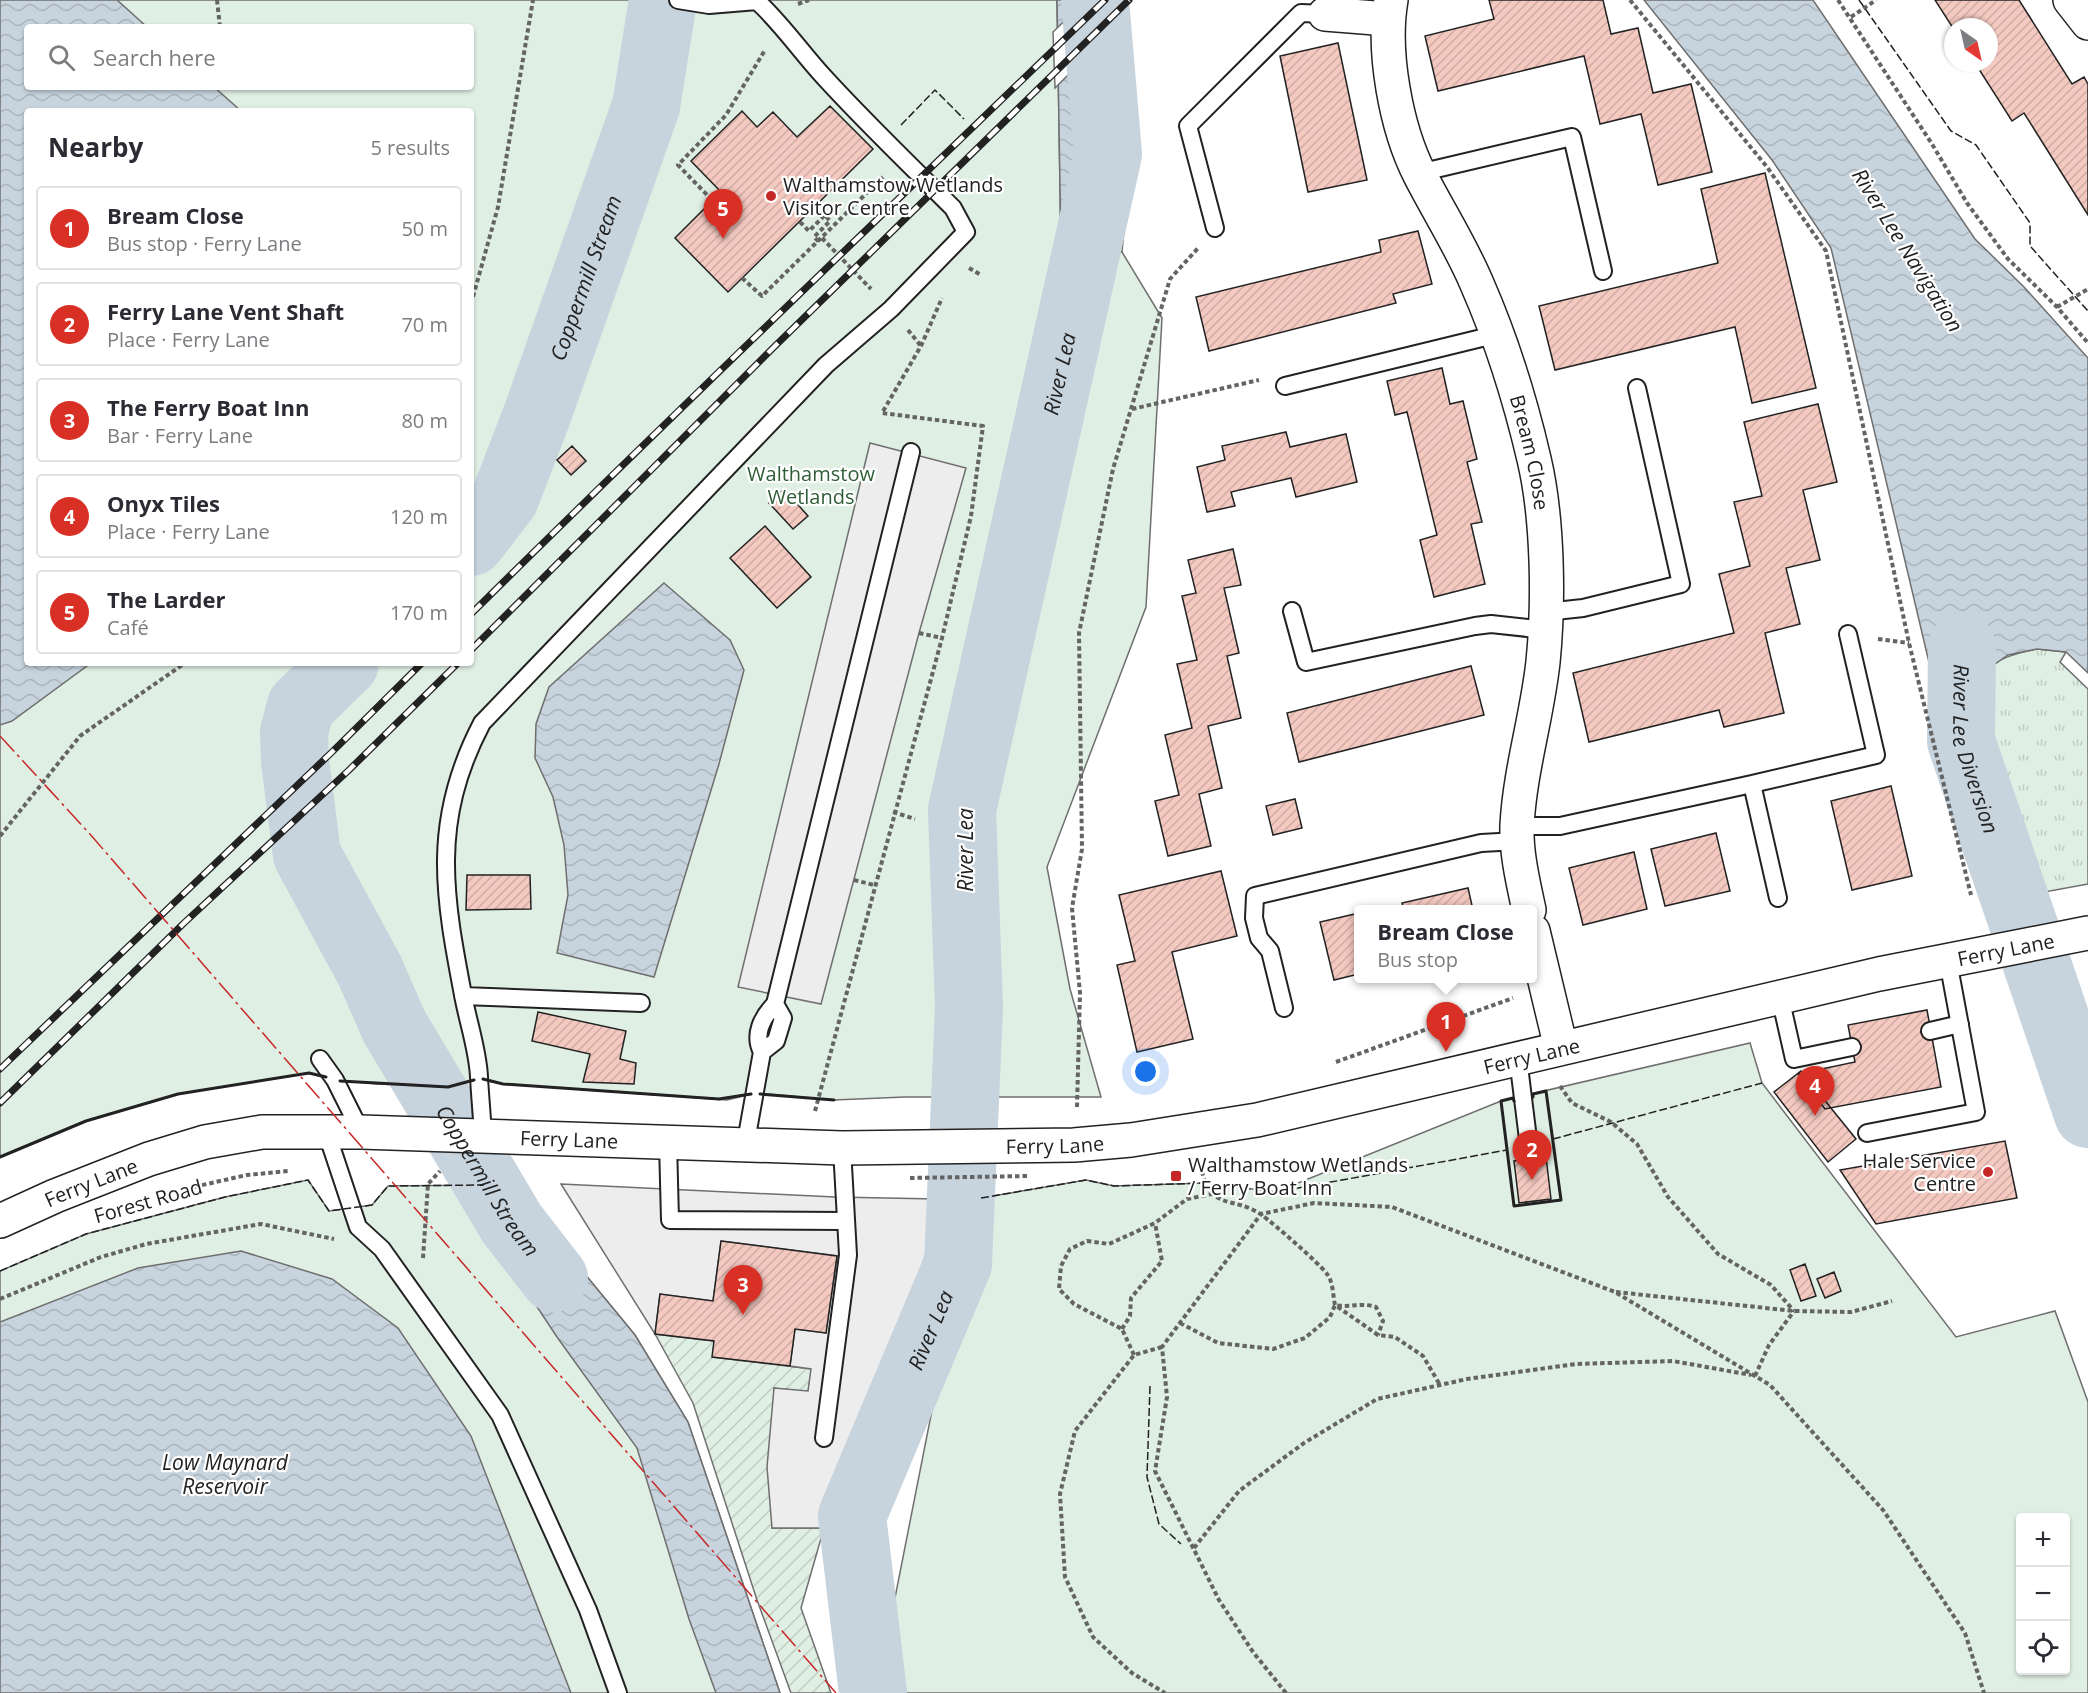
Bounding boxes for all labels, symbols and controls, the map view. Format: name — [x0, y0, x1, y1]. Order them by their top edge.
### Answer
north arrow — [1944, 18, 1998, 72]
search box — [24, 24, 474, 90]
icon: search — [45, 41, 78, 74]
text: Search here — [93, 42, 216, 72]
text: Nearby — [48, 129, 143, 165]
text: 5 results — [370, 134, 450, 161]
water label: River Lee Navigation — [1846, 163, 1970, 337]
place label: Walthamstow Wetlands Visitor Centre — [783, 171, 1003, 221]
marker: Walthamstow Wetlands Visitor Centre — [764, 189, 778, 203]
pin: 5 — [704, 190, 742, 239]
water label: Coppermill Stream — [543, 191, 627, 364]
text: Bream Close — [107, 200, 244, 230]
text: 1 — [64, 215, 75, 242]
text: 50 m — [401, 215, 448, 242]
text: Bus stop · Ferry Lane — [107, 230, 302, 257]
text: Ferry Lane Vent Shaft — [107, 296, 344, 326]
text: 2 — [64, 311, 75, 338]
text: 70 m — [401, 311, 448, 338]
text: Place · Ferry Lane — [107, 326, 270, 353]
water label: River Lea — [1036, 330, 1082, 418]
street label: Bream Close — [1504, 391, 1556, 511]
text: The Ferry Boat Inn — [107, 392, 309, 422]
text: 3 — [64, 407, 75, 434]
text: 80 m — [401, 407, 448, 434]
text: Bar · Ferry Lane — [107, 422, 253, 449]
park label: Walthamstow Wetlands — [747, 460, 875, 510]
text: Onyx Tiles — [107, 488, 220, 518]
text: 4 — [64, 503, 75, 530]
text: 120 m — [390, 503, 448, 530]
text: Place · Ferry Lane — [107, 518, 270, 545]
text: The Larder — [107, 584, 226, 614]
text: 5 — [64, 599, 75, 626]
text: 170 m — [390, 599, 448, 626]
text: Café — [107, 614, 149, 641]
water label: River Lee Diversion — [1946, 664, 2005, 837]
water label: River Lea — [951, 808, 979, 892]
popup — [1354, 905, 1537, 983]
text: Bream Close — [1377, 916, 1514, 946]
street label: Ferry Lane — [1955, 926, 2057, 972]
text: Bus stop — [1377, 946, 1458, 973]
pin: 1 — [1426, 1002, 1466, 1052]
street label: Ferry Lane — [1481, 1031, 1583, 1080]
your location — [1131, 1057, 1160, 1086]
pin: 4 — [1796, 1066, 1834, 1116]
water label: Coppermill Stream — [430, 1100, 546, 1262]
street label: Ferry Lane — [520, 1124, 619, 1154]
street label: Ferry Lane — [1006, 1129, 1105, 1159]
pin: 2 — [1512, 1130, 1552, 1180]
place label: Hale Service Centre — [1862, 1147, 1976, 1197]
street label: Ferry Lane — [40, 1151, 142, 1213]
place label: Walthamstow Wetlands / Ferry Boat Inn — [1188, 1151, 1408, 1201]
marker: Hale Service Centre — [1981, 1165, 1995, 1179]
marker: Walthamstow Wetlands / Ferry Boat Inn — [1169, 1169, 1183, 1183]
street label: Forest Road — [91, 1173, 205, 1229]
pin: 3 — [724, 1266, 762, 1315]
water label: River Lea — [901, 1286, 959, 1374]
water label: Low Maynard Reservoir — [162, 1448, 289, 1500]
map controls — [2016, 1513, 2070, 1675]
button: + — [2016, 1513, 2070, 1567]
button: − — [2016, 1567, 2070, 1621]
button: locate — [2016, 1621, 2070, 1675]

